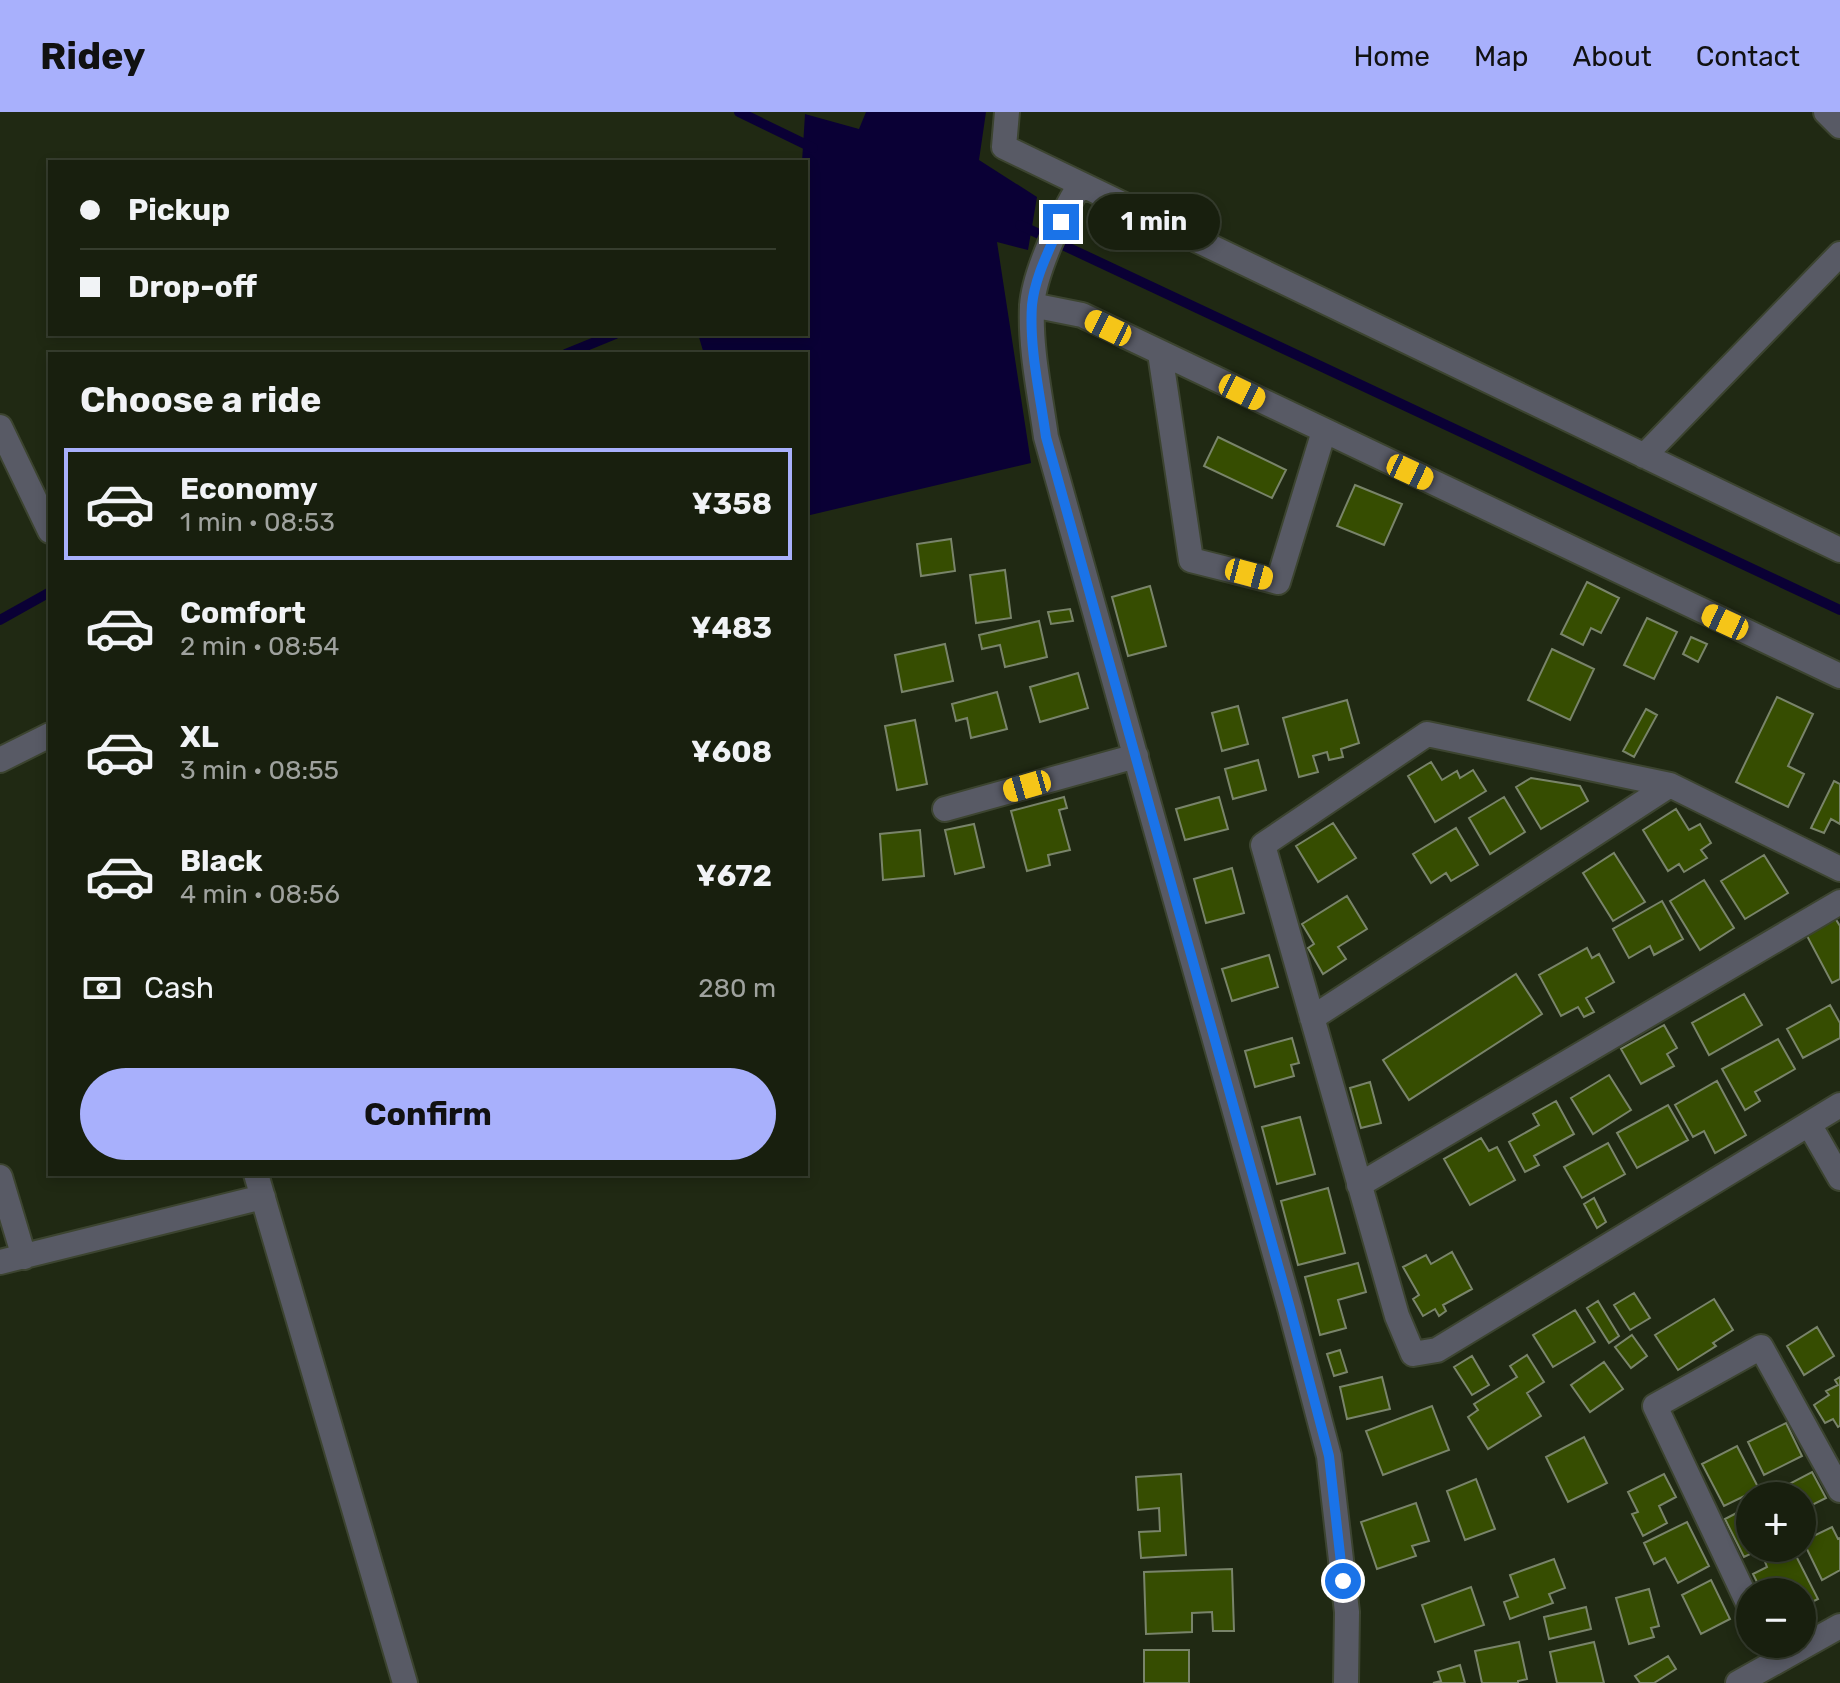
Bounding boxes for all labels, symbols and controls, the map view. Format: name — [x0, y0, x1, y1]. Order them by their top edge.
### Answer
text: Ridey — [40, 33, 146, 79]
text: Home — [1353, 40, 1430, 73]
text: Map — [1474, 40, 1528, 73]
text: About — [1572, 40, 1652, 73]
text: Contact — [1696, 40, 1800, 73]
text: Pickup — [128, 192, 230, 228]
callout: 1 min — [1089, 194, 1221, 250]
route end — [1043, 204, 1079, 240]
text: 1 min — [1121, 206, 1187, 237]
text: Drop-off — [128, 269, 257, 305]
car — [1081, 307, 1135, 349]
car — [1215, 371, 1269, 413]
text: Choose a ride — [80, 378, 321, 421]
car — [1383, 451, 1437, 493]
icon: car — [84, 468, 156, 540]
text: Economy — [180, 471, 318, 507]
text: ¥358 — [692, 486, 772, 522]
text: 1 min · 08:53 — [180, 507, 335, 538]
car — [1223, 556, 1275, 592]
icon: car — [84, 592, 156, 664]
text: Comfort — [180, 595, 306, 631]
car — [1698, 601, 1752, 643]
text: ¥483 — [691, 610, 772, 646]
text: 2 min · 08:54 — [180, 631, 339, 662]
icon: car — [84, 716, 156, 788]
text: XL — [180, 719, 219, 755]
text: ¥608 — [691, 734, 772, 770]
text: 3 min · 08:55 — [180, 755, 339, 786]
car — [1001, 768, 1053, 804]
icon: car — [84, 840, 156, 912]
text: Black — [180, 843, 263, 879]
text: ¥672 — [696, 858, 772, 894]
text: 4 min · 08:56 — [180, 879, 340, 910]
icon: cash — [80, 966, 124, 1010]
text: Cash — [144, 970, 214, 1006]
text: 280 m — [698, 973, 776, 1004]
button: Confirm — [80, 1068, 776, 1160]
map controls — [1736, 1482, 1816, 1658]
button: + — [1736, 1482, 1816, 1562]
route start — [1325, 1563, 1361, 1599]
button: − — [1736, 1578, 1816, 1658]

